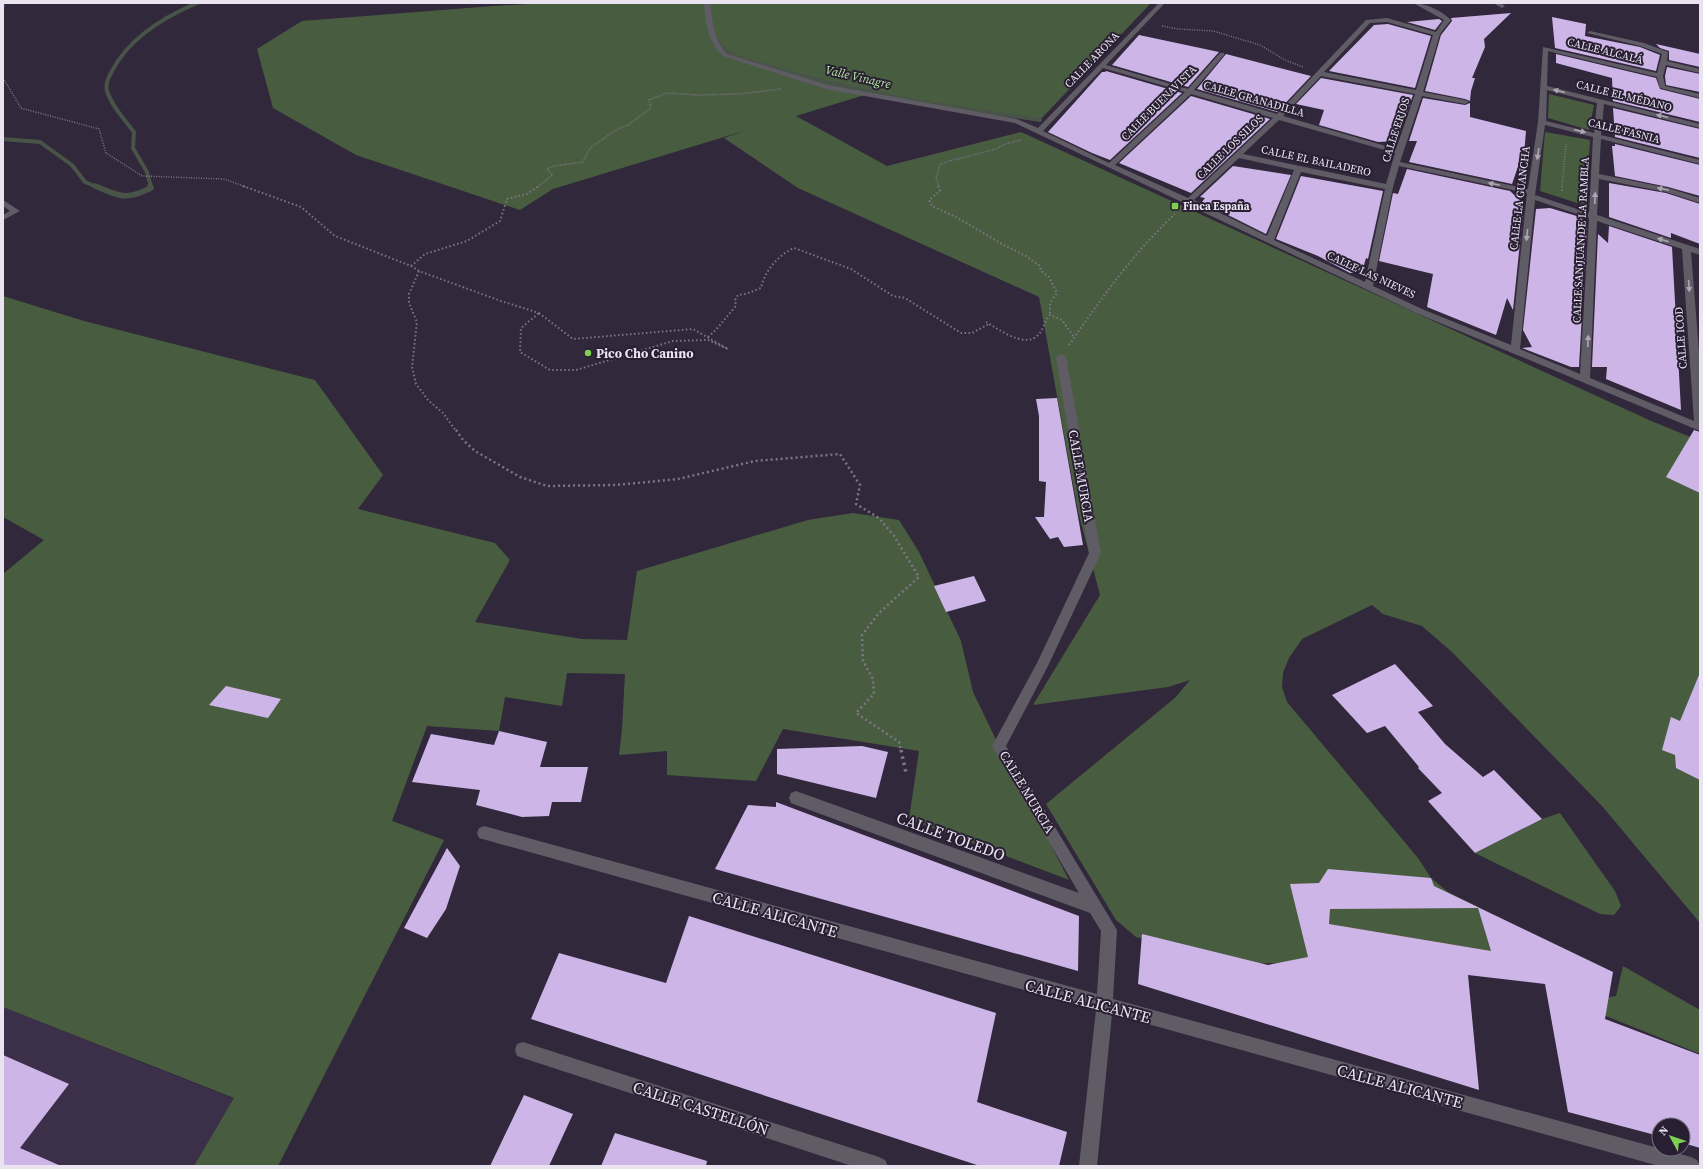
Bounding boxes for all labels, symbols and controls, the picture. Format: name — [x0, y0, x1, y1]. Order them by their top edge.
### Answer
street label: CALLE ARONA — [1061, 28, 1123, 91]
street label: CALLE ALCALÁ — [1566, 34, 1645, 68]
water label: Valle Vinagre — [824, 62, 892, 92]
street label: CALLE BUENAVISTA — [1118, 62, 1200, 144]
street label: CALLE GRANADILLA — [1202, 77, 1307, 121]
street label: CALLE EL MÉDANO — [1574, 77, 1674, 115]
one-way arrow — [1552, 87, 1565, 93]
street label: CALLE ERJOS — [1378, 95, 1414, 164]
street label: CALLE LOS SILOS — [1193, 111, 1267, 183]
one-way arrow — [1656, 113, 1668, 119]
street label: CALLE FASNIA — [1586, 115, 1662, 147]
one-way arrow — [1574, 129, 1586, 135]
street label: CALLE EL BAILADERO — [1260, 142, 1373, 180]
street label: CALLE LA GUANCHA — [1506, 144, 1534, 251]
one-way arrow — [1535, 148, 1541, 160]
street label: CALLE SAN JUAN DE LA RAMBLA — [1569, 156, 1593, 323]
one-way arrow — [1488, 180, 1500, 186]
one-way arrow — [1657, 186, 1669, 192]
one-way arrow — [1591, 192, 1598, 204]
place label: Finca España — [1183, 199, 1250, 214]
marker: Finca España — [1170, 201, 1180, 211]
one-way arrow — [1524, 229, 1530, 241]
one-way arrow — [1657, 237, 1669, 243]
street label: CALLE LAS NIEVES — [1324, 248, 1418, 302]
one-way arrow — [1685, 280, 1692, 292]
street label: CALLE ICOD — [1671, 306, 1691, 370]
one-way arrow — [1584, 335, 1591, 347]
place label: Pico Cho Canino — [596, 345, 693, 362]
marker: Pico Cho Canino — [583, 348, 593, 358]
street label: CALLE MURCIA — [1065, 429, 1098, 524]
street label: CALLE MURCIA — [996, 748, 1059, 837]
street label: CALLE TOLEDO — [894, 806, 1008, 866]
street label: CALLE ALICANTE — [710, 886, 841, 942]
street label: CALLE ALICANTE — [1023, 974, 1154, 1028]
street label: CALLE ALICANTE — [1335, 1059, 1466, 1113]
street label: CALLE CASTELLÓN — [630, 1076, 772, 1140]
north arrow — [1651, 1117, 1691, 1157]
text: N — [1655, 1123, 1672, 1139]

